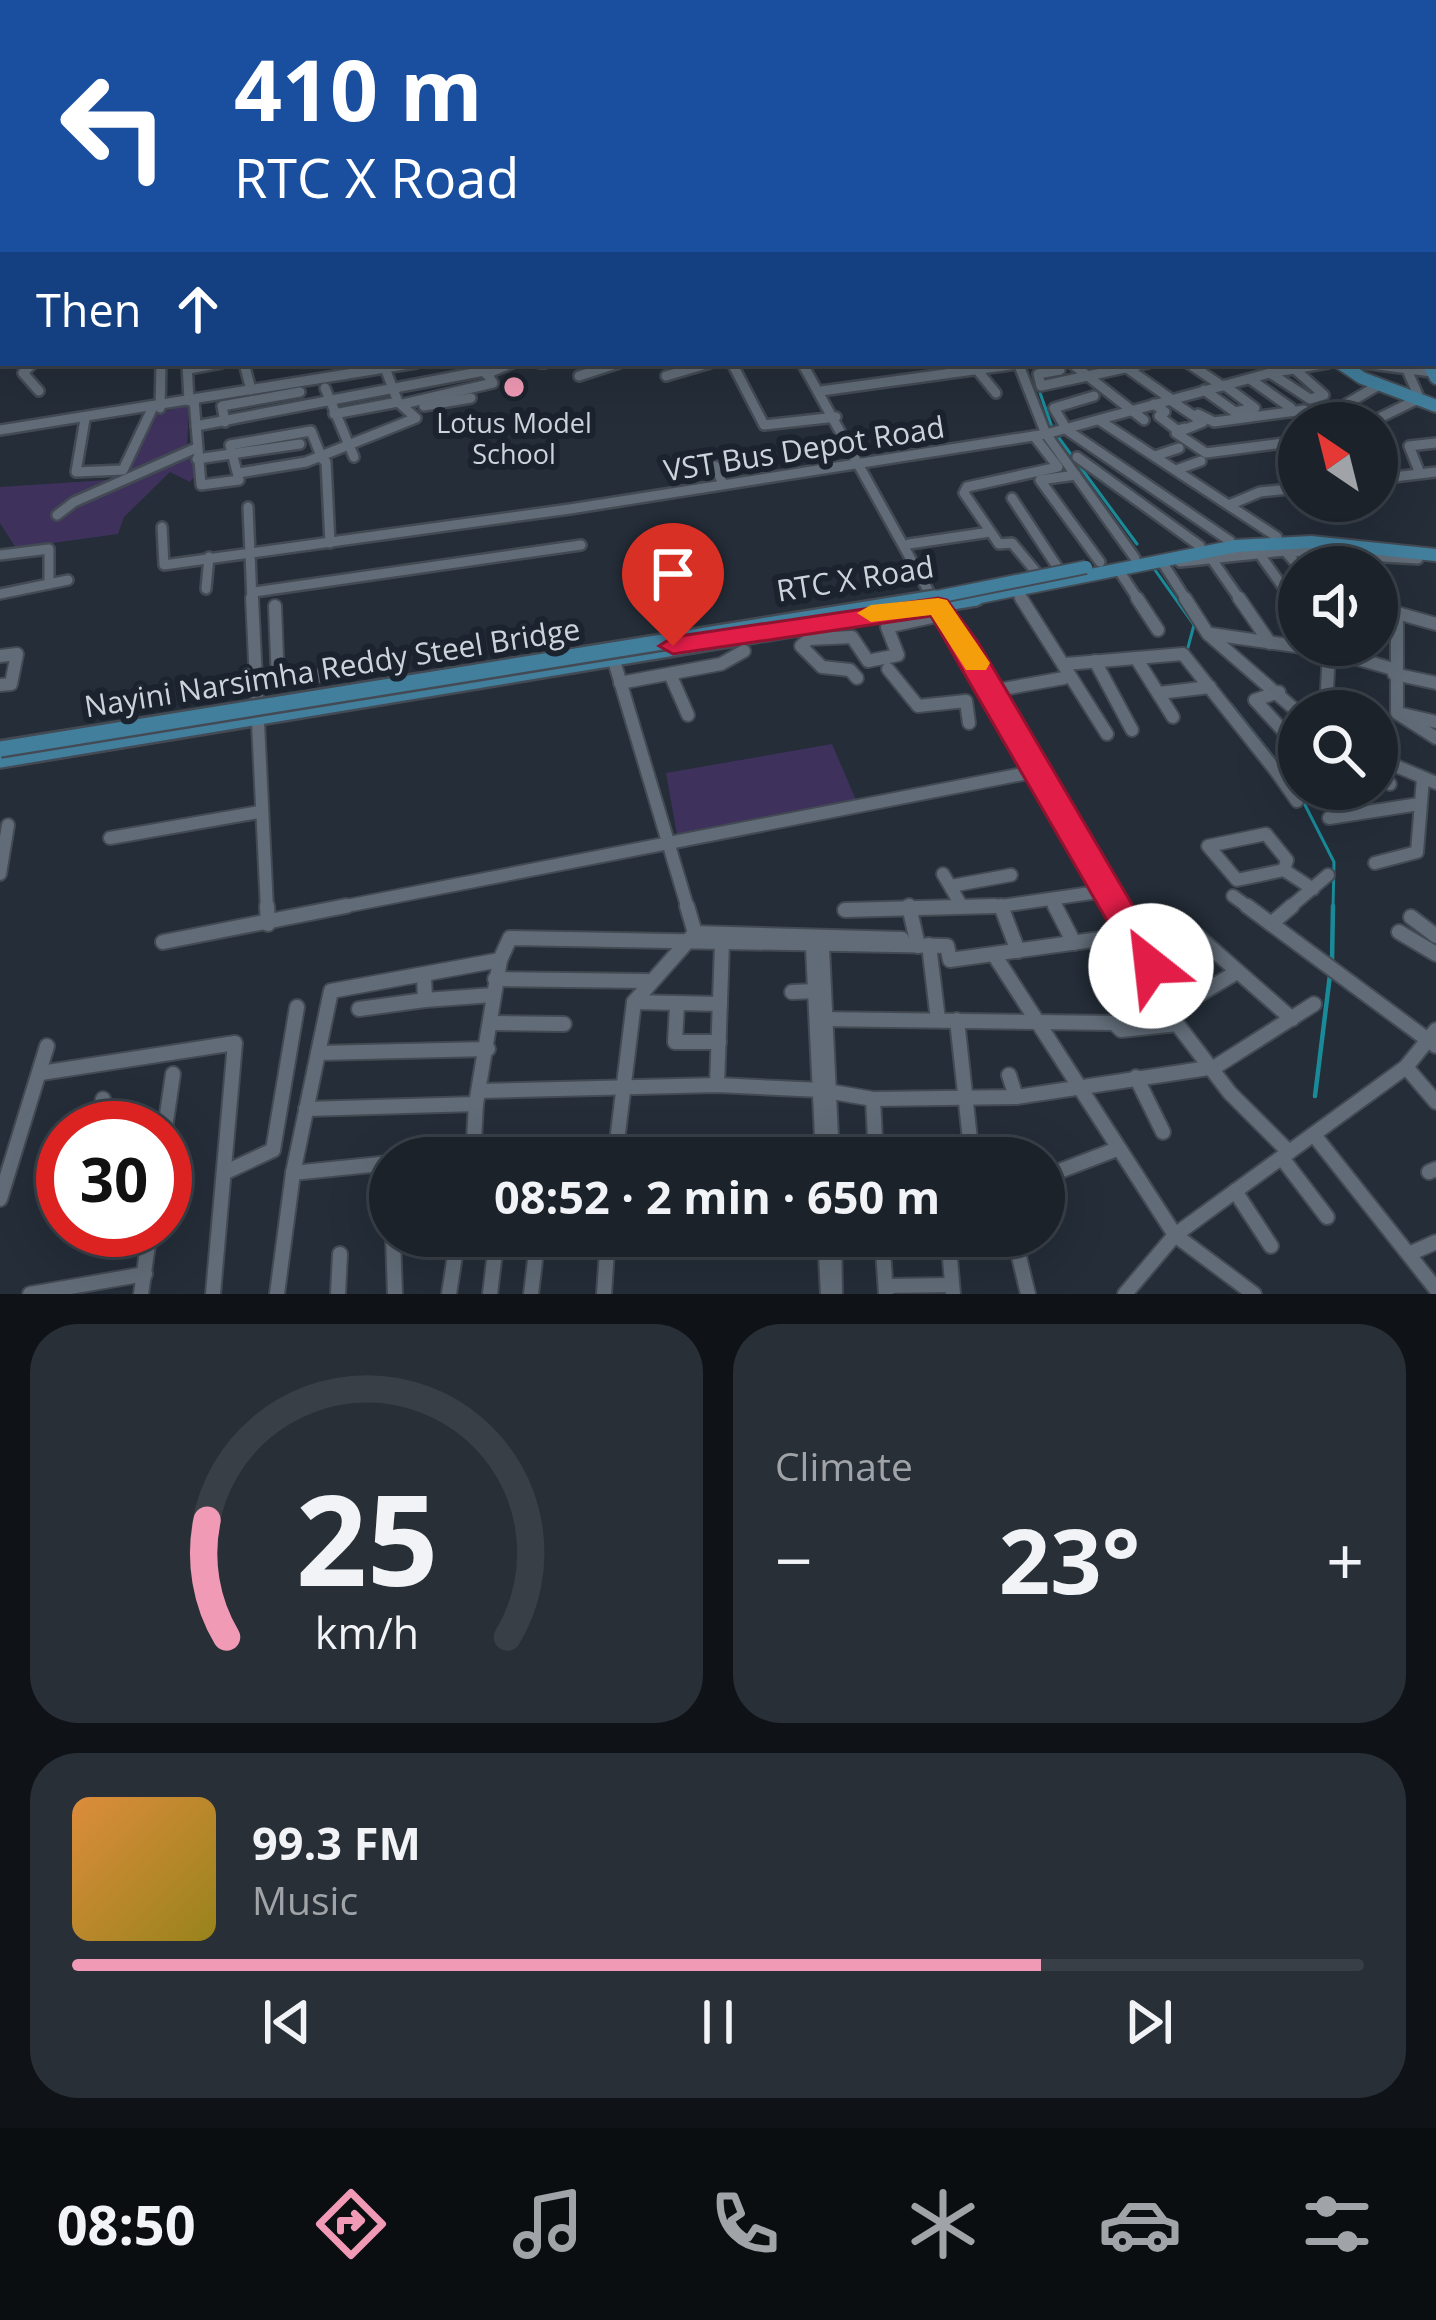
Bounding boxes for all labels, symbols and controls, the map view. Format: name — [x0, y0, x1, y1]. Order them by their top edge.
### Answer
text: 410 m — [234, 31, 482, 146]
icon: left — [36, 48, 192, 204]
text: RTC X Road — [234, 140, 519, 214]
icon: ahead — [165, 276, 231, 342]
text: Then — [36, 279, 141, 340]
marker: Lotus Model School — [501, 374, 527, 400]
north arrow — [1278, 402, 1398, 522]
map controls — [1278, 402, 1398, 810]
place label: Lotus Model School — [436, 404, 592, 472]
street label: VST Bus Depot Road — [661, 406, 947, 490]
pin — [622, 523, 724, 646]
icon: arrive — [640, 541, 706, 607]
street label: RTC X Road — [774, 545, 936, 611]
button: sound — [1278, 546, 1398, 666]
street label: Nayini Narsimha Reddy Steel Bridge — [81, 608, 583, 726]
button: search — [1278, 690, 1398, 810]
position arrow — [1088, 903, 1214, 1029]
speed limit sign: 30 — [36, 1101, 192, 1257]
text: 08:52 · 2 min · 650 m — [494, 1166, 940, 1227]
text: Climate — [775, 1439, 913, 1492]
text: 25 — [295, 1453, 438, 1623]
text: 23° — [999, 1498, 1140, 1620]
text: − — [775, 1514, 813, 1604]
text: + — [1326, 1514, 1364, 1604]
text: km/h — [314, 1602, 419, 1661]
text: 99.3 FM — [252, 1812, 421, 1873]
text: Music — [252, 1873, 358, 1926]
icon: previous — [254, 1989, 320, 2055]
icon: pause — [685, 1989, 751, 2055]
icon: next — [1116, 1989, 1182, 2055]
icon: directions — [309, 2182, 393, 2266]
icon: music — [506, 2182, 590, 2266]
icon: phone — [703, 2182, 787, 2266]
icon: climate — [901, 2182, 985, 2266]
icon: car — [1098, 2182, 1182, 2266]
icon: filters — [1295, 2182, 1379, 2266]
text: 08:50 — [57, 2187, 196, 2261]

